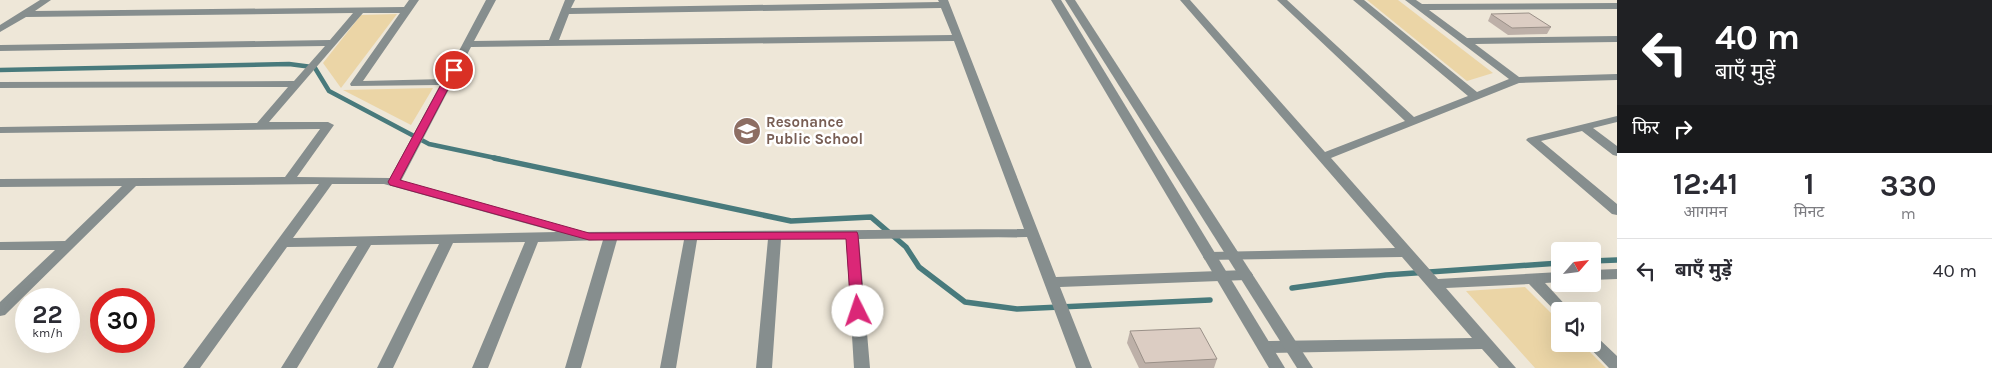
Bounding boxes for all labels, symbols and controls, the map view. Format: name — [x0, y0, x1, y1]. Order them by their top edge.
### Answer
text: 40 m — [1715, 17, 1800, 58]
icon: left — [1632, 20, 1697, 85]
pin — [433, 49, 475, 91]
icon: arrive — [440, 56, 468, 84]
text: बाएँ मुड़ें — [1715, 59, 1776, 85]
place label: Resonance Public School — [766, 113, 863, 148]
icon: right — [1669, 115, 1697, 143]
school or university icon: Resonance Public School — [732, 116, 762, 146]
text: फिर — [1632, 117, 1659, 139]
text: 12:41 — [1673, 166, 1738, 202]
text: 1 — [1804, 166, 1814, 202]
text: 330 — [1880, 168, 1936, 204]
text: आगमन — [1683, 202, 1727, 221]
text: मिनट — [1794, 202, 1824, 221]
text: m — [1901, 204, 1916, 223]
north arrow — [1551, 242, 1601, 292]
map controls — [1551, 242, 1601, 352]
icon: left — [1632, 257, 1660, 285]
text: बाएँ मुड़ें — [1675, 259, 1732, 281]
text: 40 m — [1933, 260, 1977, 282]
position arrow — [831, 284, 883, 336]
speed limit sign: 30 — [90, 288, 155, 353]
text: 22 — [32, 300, 63, 329]
button: sound — [1551, 302, 1601, 352]
text: km/h — [32, 326, 63, 340]

